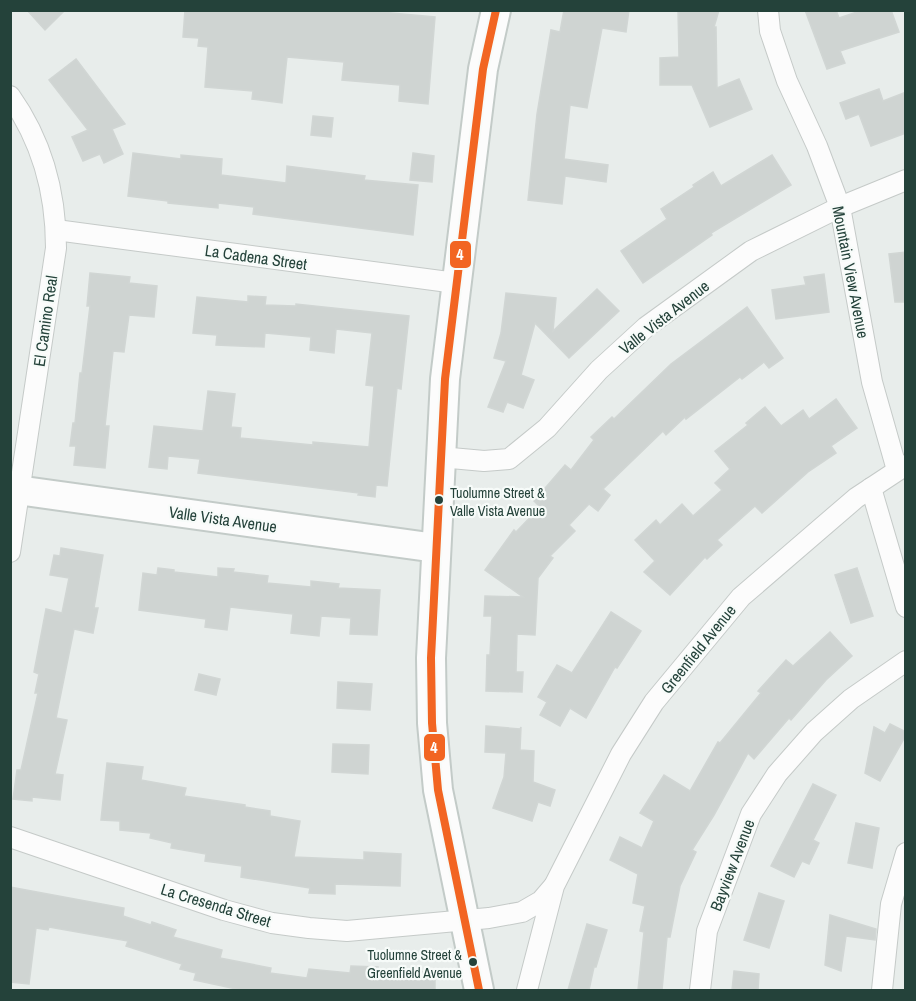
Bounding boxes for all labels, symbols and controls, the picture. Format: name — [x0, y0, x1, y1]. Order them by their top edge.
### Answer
street label: Mountain View Avenue — [827, 204, 875, 340]
street label: La Cadena Street — [204, 239, 309, 275]
line badge: 4 — [449, 240, 472, 269]
text: 4 — [456, 243, 464, 265]
street label: El Camino Real — [28, 274, 62, 368]
street label: Valle Vista Avenue — [614, 275, 714, 359]
place label: Tuolumne Street & Valle Vista Avenue — [450, 484, 545, 520]
marker: Tuolumne Street & Valle Vista Avenue — [433, 494, 445, 506]
street label: Valle Vista Avenue — [168, 501, 278, 537]
street label: Greenfield Avenue — [655, 600, 741, 698]
line badge: 4 — [423, 733, 446, 762]
text: 4 — [430, 736, 438, 758]
street label: Bayview Avenue — [704, 816, 760, 914]
street label: La Cresenda Street — [158, 878, 274, 932]
place label: Tuolumne Street & Greenfield Avenue — [367, 946, 462, 982]
marker: Tuolumne Street & Greenfield Avenue — [467, 956, 479, 968]

